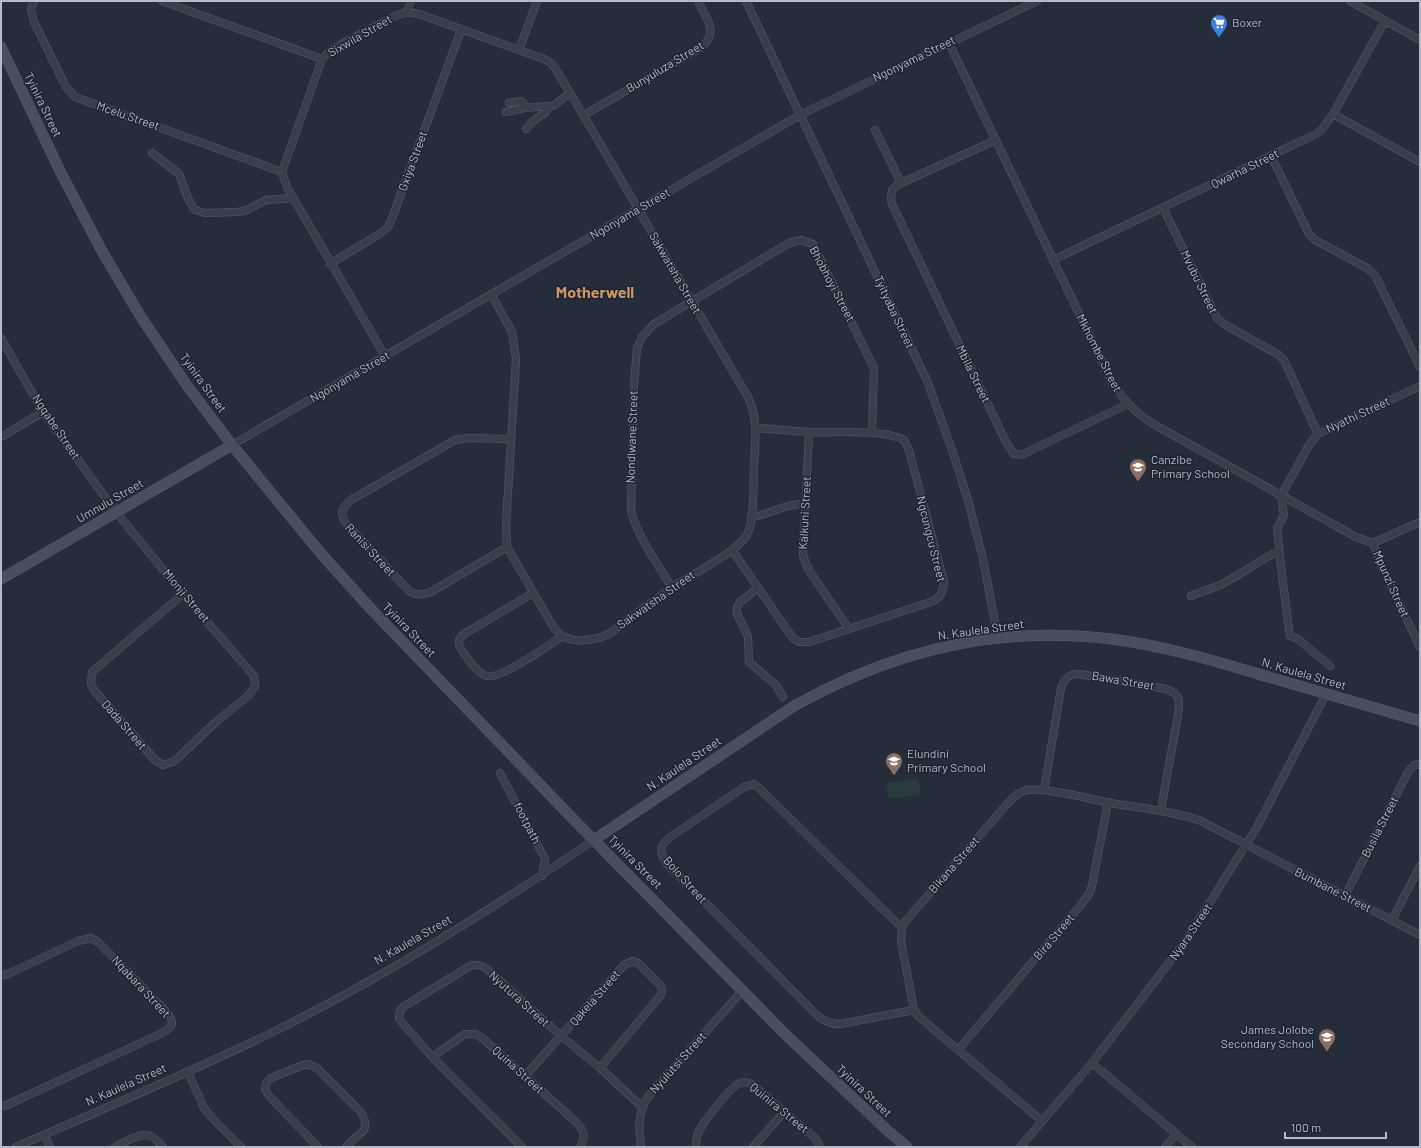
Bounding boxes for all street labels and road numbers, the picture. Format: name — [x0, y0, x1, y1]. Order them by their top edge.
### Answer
street label: Sixwila Street — [325, 11, 394, 59]
street label: Ngonyama Street — [870, 32, 957, 84]
street label: Bunyuluza Street — [623, 37, 706, 95]
street label: Tyinira Street — [22, 70, 66, 139]
street label: Mcelu Street — [95, 98, 162, 132]
street label: Gxiya Street — [395, 129, 429, 193]
street label: Qwarha Street — [1208, 146, 1281, 191]
street label: Ngonyama Street — [587, 185, 672, 242]
street label: Sakwatsha Street — [647, 229, 705, 316]
street label: Bhobhoyi Street — [807, 243, 859, 324]
street label: Mvubu Street — [1179, 248, 1221, 316]
street label: Tyityaba Street — [872, 273, 918, 350]
street label: Mkhombe Street — [1074, 311, 1126, 394]
street label: Mbila Street — [954, 343, 994, 405]
street label: Ngonyama Street — [307, 348, 392, 405]
street label: Tyinira Street — [178, 350, 230, 415]
street label: Nondlwane Street — [622, 390, 640, 484]
street label: Ngqabe Street — [30, 391, 84, 462]
street label: Nyathi Street — [1324, 393, 1392, 435]
street label: Umnulu Street — [74, 475, 145, 525]
street label: Kalkuni Street — [795, 476, 813, 550]
street label: Ngcungcu Street — [915, 494, 949, 583]
street label: Ranisi Street — [343, 520, 399, 579]
street label: Mpunzi Street — [1371, 548, 1413, 619]
street label: Mlonji Street — [160, 566, 213, 625]
street label: Sakwatsha Street — [614, 567, 697, 631]
street label: Tyinira Street — [380, 599, 439, 659]
street label: N. Kaulela Street — [937, 616, 1025, 642]
street label: N. Kaulela Street — [1261, 654, 1348, 692]
street label: Bawa Street — [1091, 668, 1156, 692]
street label: Dada Street — [99, 697, 150, 752]
street label: N. Kaulela Street — [643, 733, 723, 793]
street label: Busila Street — [1358, 794, 1400, 859]
street label: footpath — [512, 799, 544, 846]
street label: Tyinira Street — [606, 832, 665, 891]
street label: Bikana Street — [925, 833, 982, 895]
street label: Bolo Street — [661, 853, 711, 906]
street label: Bumbane Street — [1293, 864, 1374, 914]
street label: Nyara Street — [1166, 900, 1214, 962]
street label: Bira Street — [1030, 910, 1077, 962]
street label: N. Kaulela Street — [371, 911, 454, 967]
street label: Nqabara Street — [110, 953, 174, 1020]
street label: Nyutura Street — [487, 967, 553, 1029]
street label: Qakela Street — [566, 967, 622, 1028]
street label: Nyulutsi Street — [646, 1029, 708, 1096]
street label: Quina Street — [490, 1043, 547, 1096]
street label: N. Kaulela Street — [83, 1060, 168, 1108]
street label: Tyinira Street — [834, 1061, 895, 1119]
street label: Quinira Street — [747, 1079, 812, 1135]

